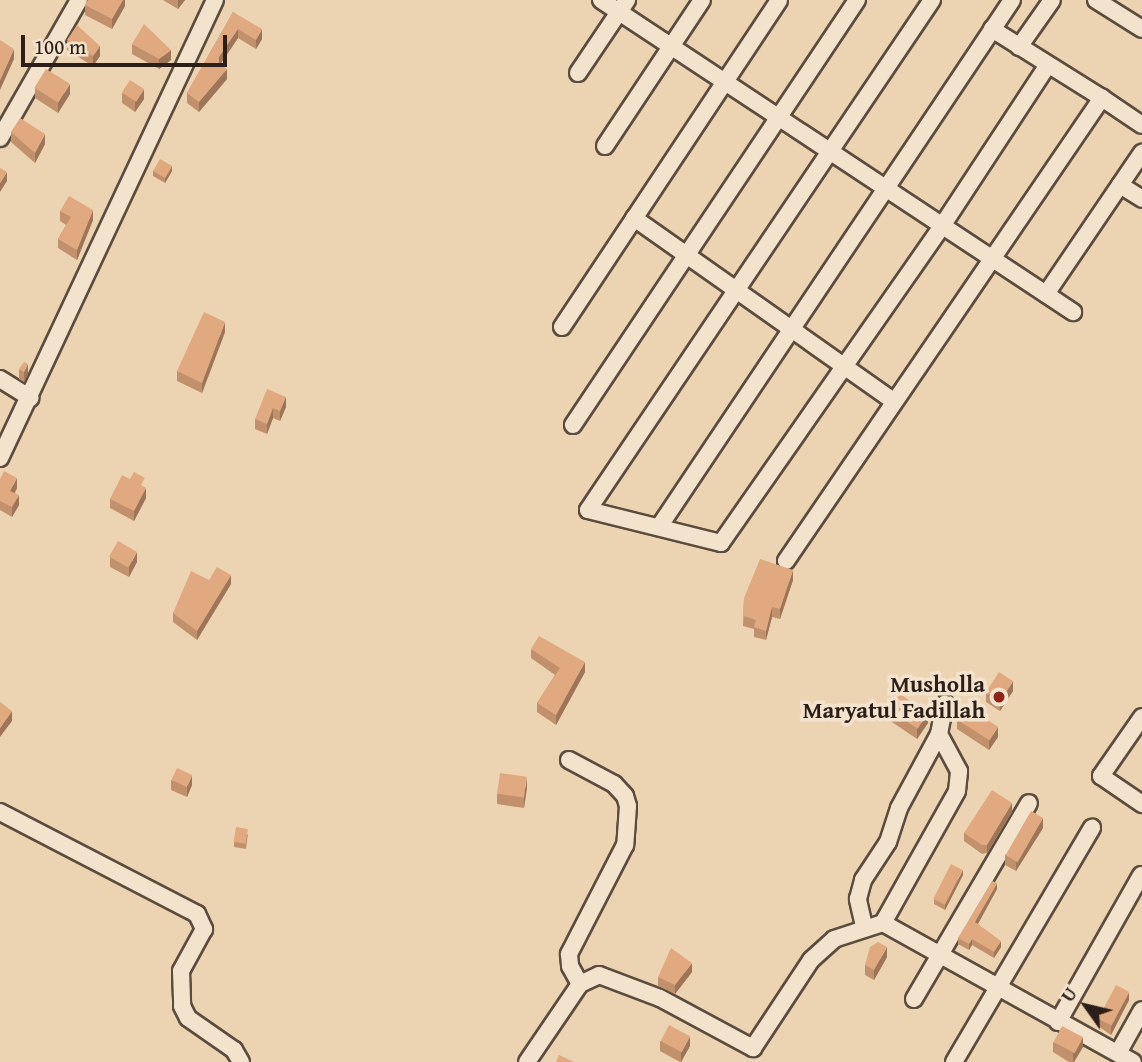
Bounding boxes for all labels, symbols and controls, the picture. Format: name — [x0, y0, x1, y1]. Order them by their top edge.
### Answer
scale bar — [24, 21, 231, 65]
text: 100 m — [34, 31, 86, 62]
place label: Musholla Maryatul Fadillah — [803, 670, 985, 724]
marker: Musholla Maryatul Fadillah — [991, 689, 1007, 705]
north arrow — [1051, 971, 1121, 1041]
text: U — [1053, 981, 1084, 1007]

